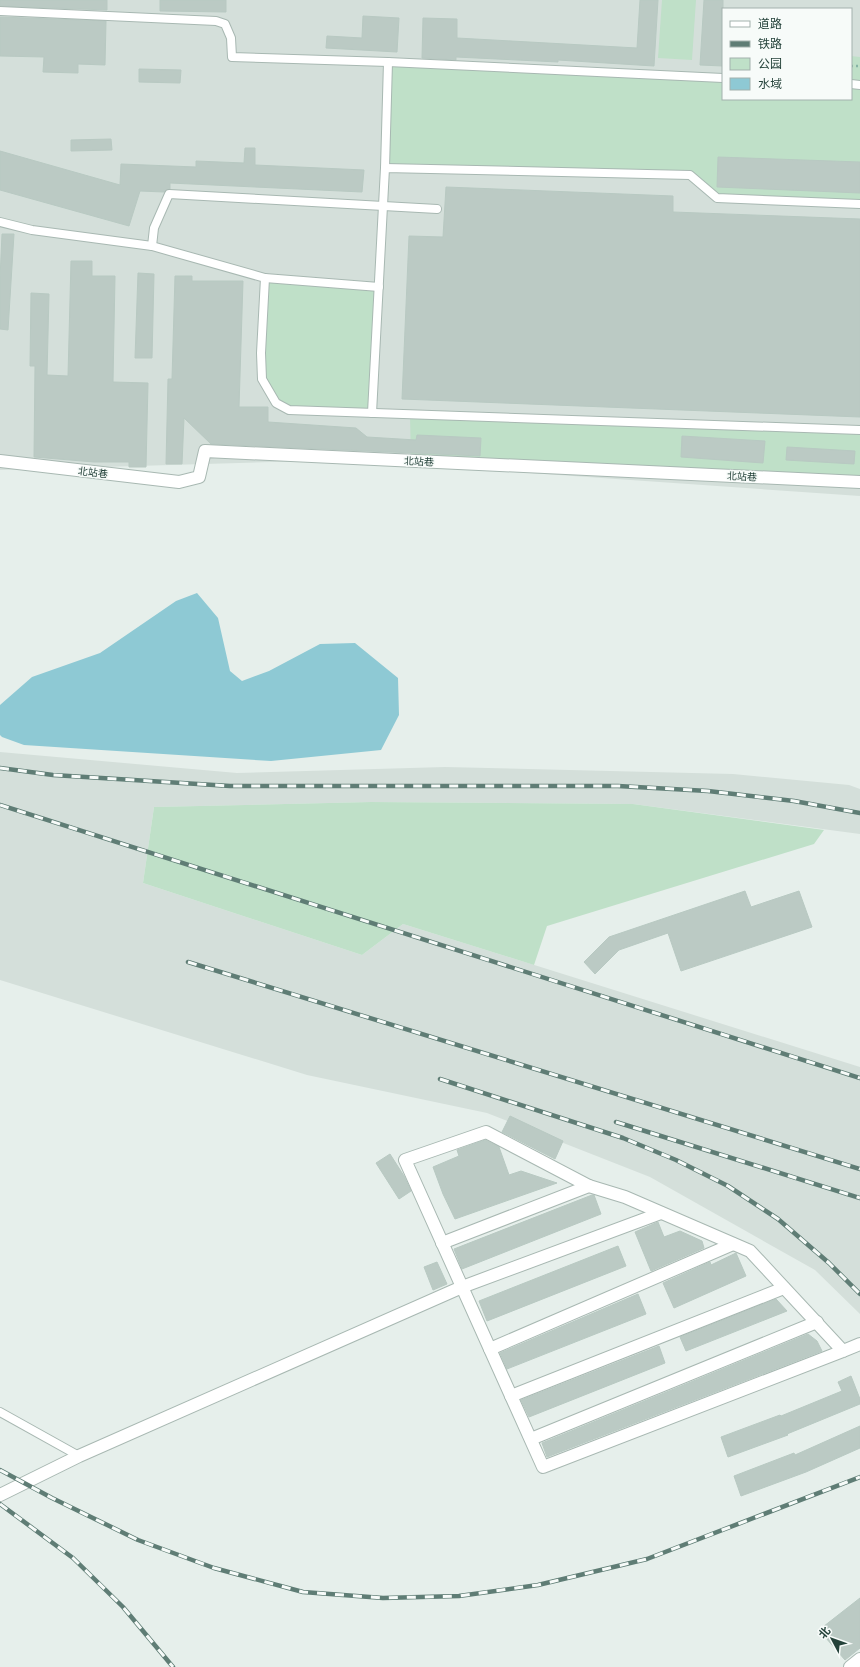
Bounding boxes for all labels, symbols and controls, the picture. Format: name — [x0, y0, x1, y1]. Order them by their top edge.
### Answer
legend — [722, 8, 852, 100]
text: 道路 — [758, 16, 782, 30]
text: 铁路 — [758, 36, 782, 50]
text: 公园 — [758, 56, 782, 70]
text: 水域 — [758, 76, 782, 90]
street label: 北站巷 — [404, 454, 434, 468]
street label: 北站巷 — [77, 464, 109, 480]
street label: 北站巷 — [727, 469, 757, 483]
north arrow — [812, 1619, 852, 1659]
text: 北 — [816, 1624, 833, 1641]

